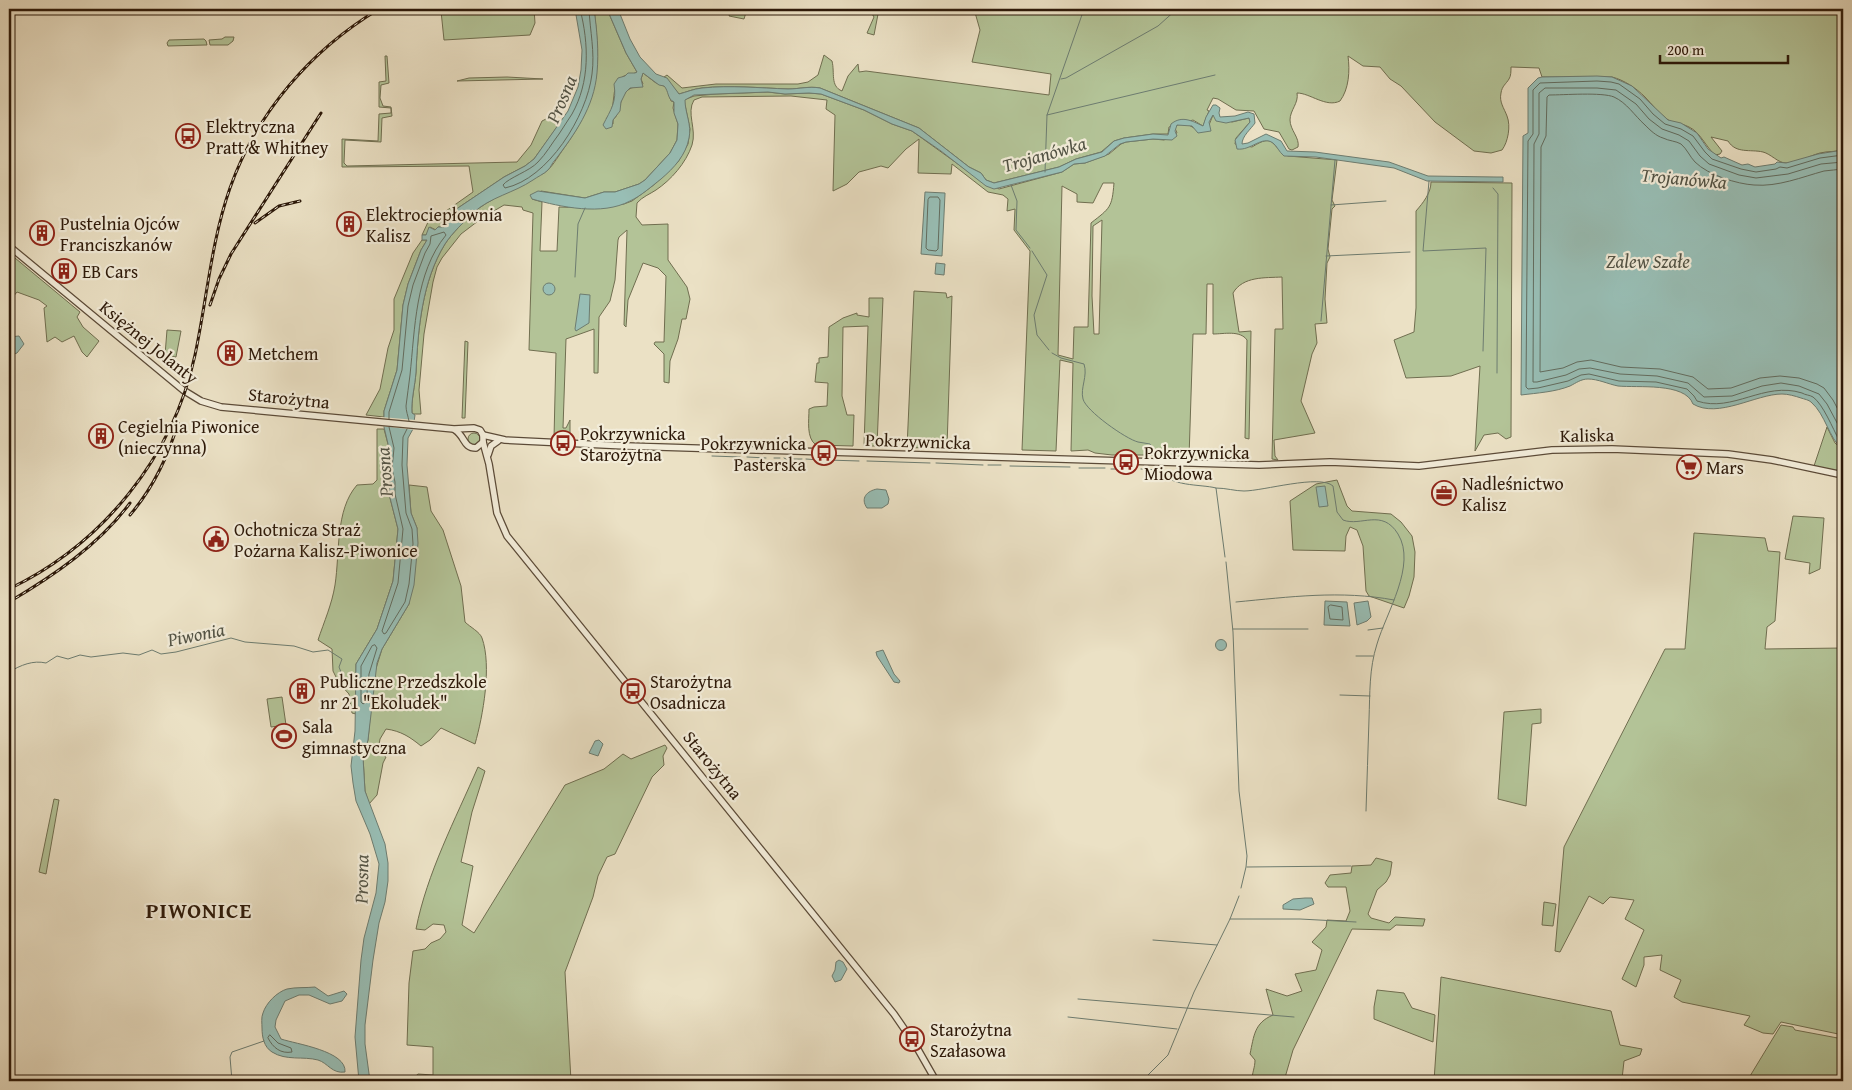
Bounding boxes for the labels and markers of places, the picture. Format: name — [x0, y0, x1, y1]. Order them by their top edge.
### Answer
place label: Elektryczna Pratt & Whitney — [206, 113, 329, 161]
bus stop icon: Elektryczna Pratt & Whitney — [175, 123, 201, 149]
place label: Elektrociepłownia Kalisz — [366, 201, 503, 249]
place label: Pustelnia Ojców Franciszkanów — [60, 210, 180, 258]
building icon: Elektrociepłownia Kalisz — [336, 211, 362, 237]
building icon: Pustelnia Ojców Franciszkanów — [29, 220, 55, 246]
building icon: EB Cars — [51, 258, 77, 284]
place label: EB Cars — [82, 258, 138, 285]
building icon: Metchem — [217, 340, 243, 366]
place label: Metchem — [248, 340, 319, 367]
place label: Cegielnia Piwonice (nieczynna) — [118, 413, 259, 461]
place label: Pokrzywnicka Starożytna — [580, 420, 686, 468]
building icon: Cegielnia Piwonice (nieczynna) — [88, 423, 114, 449]
bus stop icon: Pokrzywnicka Starożytna — [550, 430, 576, 456]
place label: Pokrzywnicka Pasterska — [700, 430, 806, 478]
place label: Pokrzywnicka Miodowa — [1144, 439, 1250, 487]
bus stop icon: Pokrzywnicka Pasterska — [811, 440, 837, 466]
bus stop icon: Pokrzywnicka Miodowa — [1113, 449, 1139, 475]
supermarket icon: Mars — [1676, 454, 1702, 480]
place label: Mars — [1706, 454, 1744, 481]
place label: Nadleśnictwo Kalisz — [1462, 470, 1564, 518]
office icon: Nadleśnictwo Kalisz — [1431, 480, 1457, 506]
place label: Ochotnicza Straż Pożarna Kalisz-Piwonice — [234, 516, 418, 564]
public building icon: Ochotnicza Straż Pożarna Kalisz-Piwonice — [203, 526, 229, 552]
place label: Publiczne Przedszkole nr 21 "Ekoludek" — [320, 668, 487, 716]
place label: Starożytna Osadnicza — [650, 668, 732, 716]
building icon: Publiczne Przedszkole nr 21 "Ekoludek" — [289, 678, 315, 704]
bus stop icon: Starożytna Osadnicza — [620, 678, 646, 704]
place label: Sala gimnastyczna — [302, 713, 407, 761]
sports icon: Sala gimnastyczna — [271, 723, 297, 749]
place label: Starożytna Szałasowa — [930, 1016, 1012, 1064]
bus stop icon: Starożytna Szałasowa — [899, 1026, 925, 1052]

